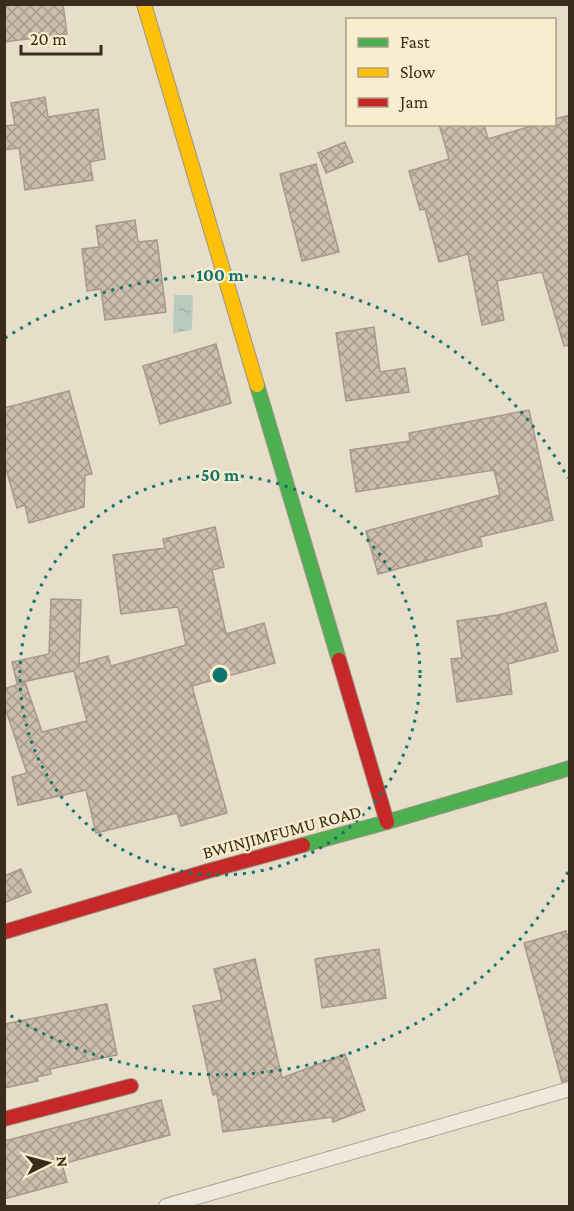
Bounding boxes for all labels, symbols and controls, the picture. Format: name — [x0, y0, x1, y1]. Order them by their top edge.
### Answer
scale bar — [21, 18, 100, 56]
legend — [346, 18, 556, 126]
text: 20 m — [30, 29, 67, 49]
text: Fast — [400, 32, 431, 52]
text: Slow — [400, 62, 436, 82]
text: Jam — [398, 92, 429, 112]
text: 100 m — [196, 265, 244, 285]
text: 50 m — [201, 465, 240, 485]
centre of rings — [210, 665, 230, 685]
street label: BWINJIMFUMU ROAD — [200, 801, 364, 863]
north arrow — [18, 1133, 78, 1193]
text: N — [53, 1155, 71, 1168]

